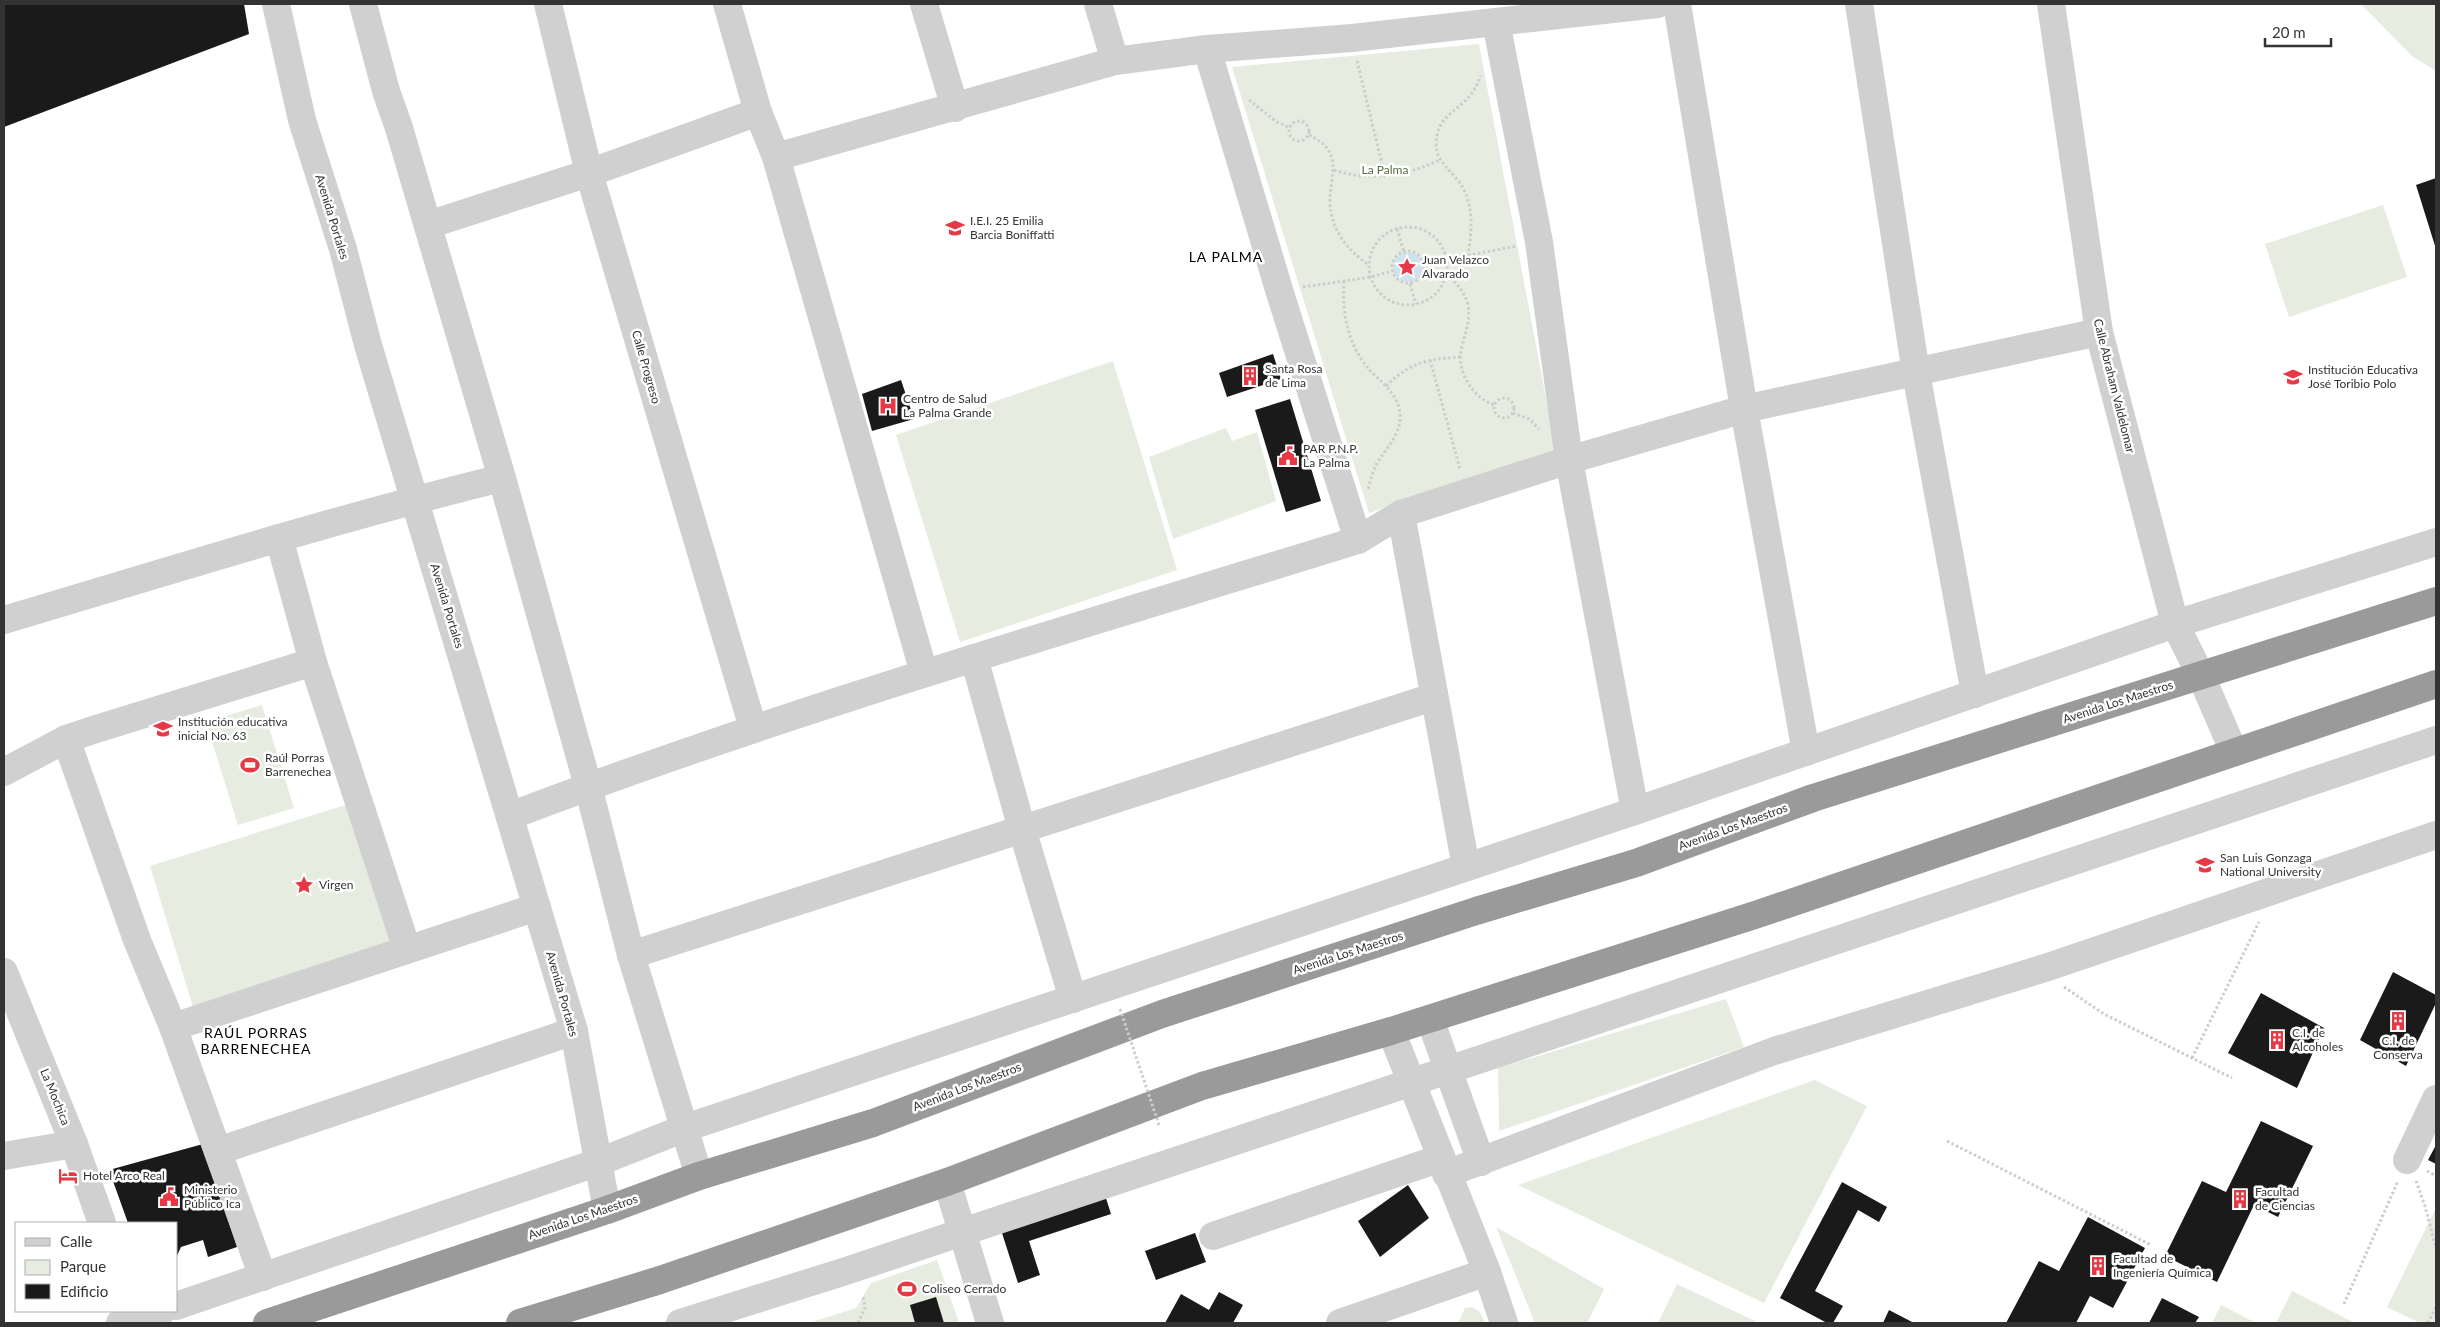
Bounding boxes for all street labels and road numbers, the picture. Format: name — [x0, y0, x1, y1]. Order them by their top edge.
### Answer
street label: Avenida Portales — [312, 173, 353, 261]
street label: Calle Abraham Valdelomar — [2091, 317, 2139, 455]
street label: Calle Progreso — [629, 328, 664, 406]
street label: Avenida Portales — [427, 562, 468, 650]
street label: Avenida Los Maestros — [2061, 677, 2175, 726]
street label: Avenida Los Maestros — [1676, 800, 1789, 853]
street label: Avenida Los Maestros — [1291, 928, 1405, 977]
street label: Avenida Portales — [543, 949, 582, 1038]
street label: Avenida Los Maestros — [910, 1059, 1023, 1114]
street label: La Mochica — [37, 1066, 74, 1127]
street label: Avenida Los Maestros — [526, 1191, 640, 1242]

